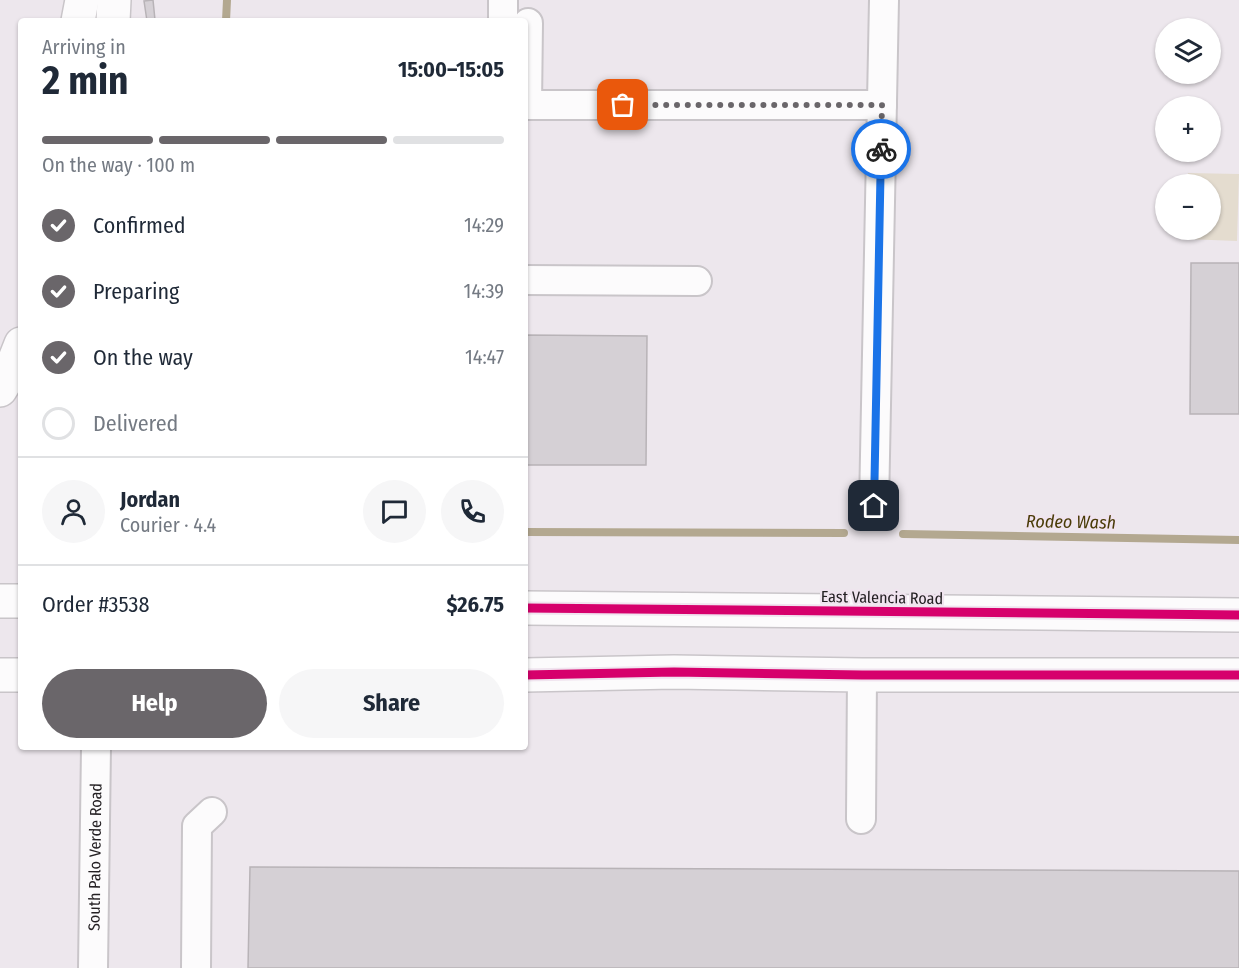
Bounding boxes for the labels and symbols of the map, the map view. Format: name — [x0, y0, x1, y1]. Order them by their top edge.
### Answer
pin — [597, 79, 648, 130]
courier — [851, 119, 911, 179]
pin — [848, 480, 899, 531]
water label: Rodeo Wash — [1026, 510, 1116, 534]
street label: East Valencia Road — [821, 587, 943, 608]
street label: South Palo Verde Road — [85, 783, 106, 931]

